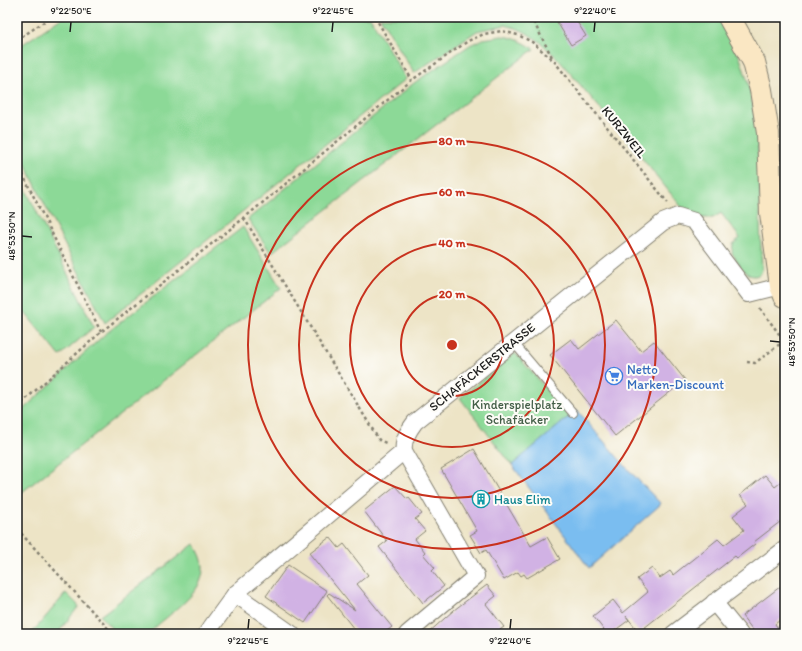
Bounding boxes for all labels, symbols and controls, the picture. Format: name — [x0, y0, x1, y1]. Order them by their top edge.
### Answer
text: 9°22'50"E — [50, 4, 92, 17]
text: 9°22'45"E — [313, 4, 354, 17]
text: 9°22'40"E — [574, 4, 616, 17]
street label: KURZWEIL — [599, 103, 650, 161]
text: 80 m — [439, 134, 466, 148]
text: 60 m — [439, 185, 466, 199]
text: 48°53'50"N — [5, 211, 18, 260]
text: 40 m — [438, 236, 467, 250]
text: 20 m — [439, 287, 466, 301]
text: 48°53'50"N — [785, 317, 798, 366]
street label: SCHAFÄCKERSTRASSE — [426, 320, 538, 414]
centre of rings — [445, 338, 459, 352]
place label: Netto Marken-Discount — [627, 362, 724, 392]
supermarket icon: Netto Marken-Discount — [604, 366, 624, 386]
park label: Kinderspielplatz Schafäcker — [472, 397, 562, 427]
building icon: Haus Elim — [471, 489, 491, 509]
place label: Haus Elim — [494, 492, 551, 507]
text: 9°22'45"E — [228, 634, 269, 647]
text: 9°22'40"E — [489, 634, 531, 647]

